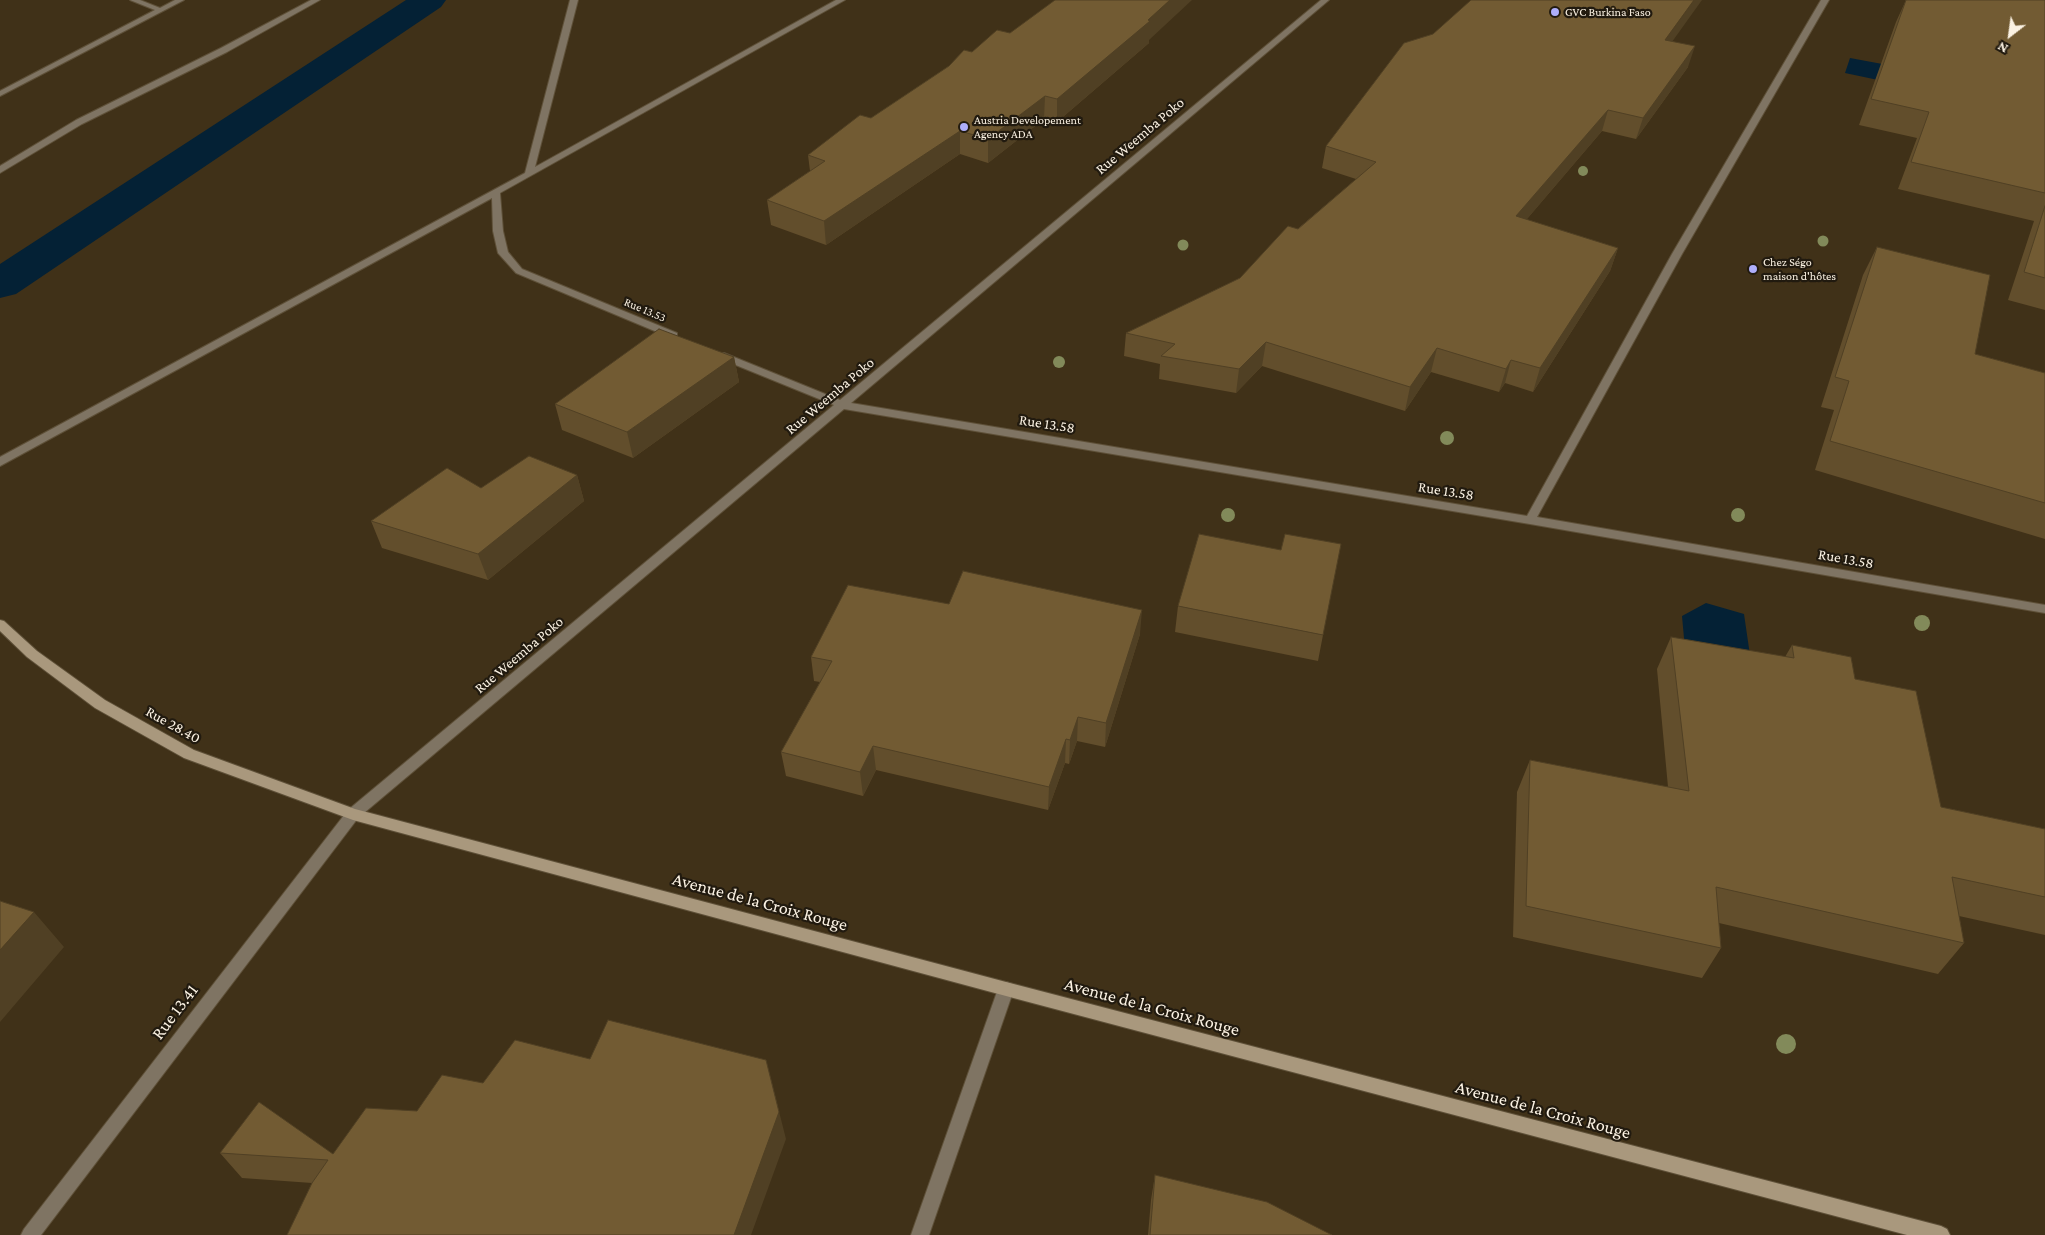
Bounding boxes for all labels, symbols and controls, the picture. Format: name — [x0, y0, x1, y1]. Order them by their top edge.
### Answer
place label: GVC Burkina Faso — [1565, 5, 1651, 19]
marker: GVC Burkina Faso — [1549, 6, 1561, 18]
north arrow — [1985, 10, 2035, 60]
text: N — [1994, 39, 2011, 57]
street label: Rue Weemba Poko — [1092, 94, 1188, 178]
place label: Austria Developement Agency ADA — [974, 113, 1081, 141]
marker: Austria Developement Agency ADA — [958, 121, 970, 133]
place label: Chez Ségo maison d'hôtes — [1763, 255, 1836, 283]
marker: Chez Ségo maison d'hôtes — [1747, 263, 1759, 275]
street label: Rue 13.53 — [622, 295, 668, 325]
street label: Rue Weemba Poko — [782, 354, 878, 438]
street label: Rue 13.58 — [1018, 411, 1076, 437]
street label: Rue 13.58 — [1417, 478, 1475, 504]
street label: Rue 13.58 — [1817, 545, 1875, 573]
street label: Rue Weemba Poko — [471, 613, 567, 697]
street label: Rue 28.40 — [143, 703, 203, 747]
street label: Avenue de la Croix Rouge — [670, 868, 850, 936]
street label: Avenue de la Croix Rouge — [1062, 973, 1242, 1041]
street label: Rue 13.41 — [147, 980, 203, 1044]
street label: Avenue de la Croix Rouge — [1453, 1076, 1633, 1144]

